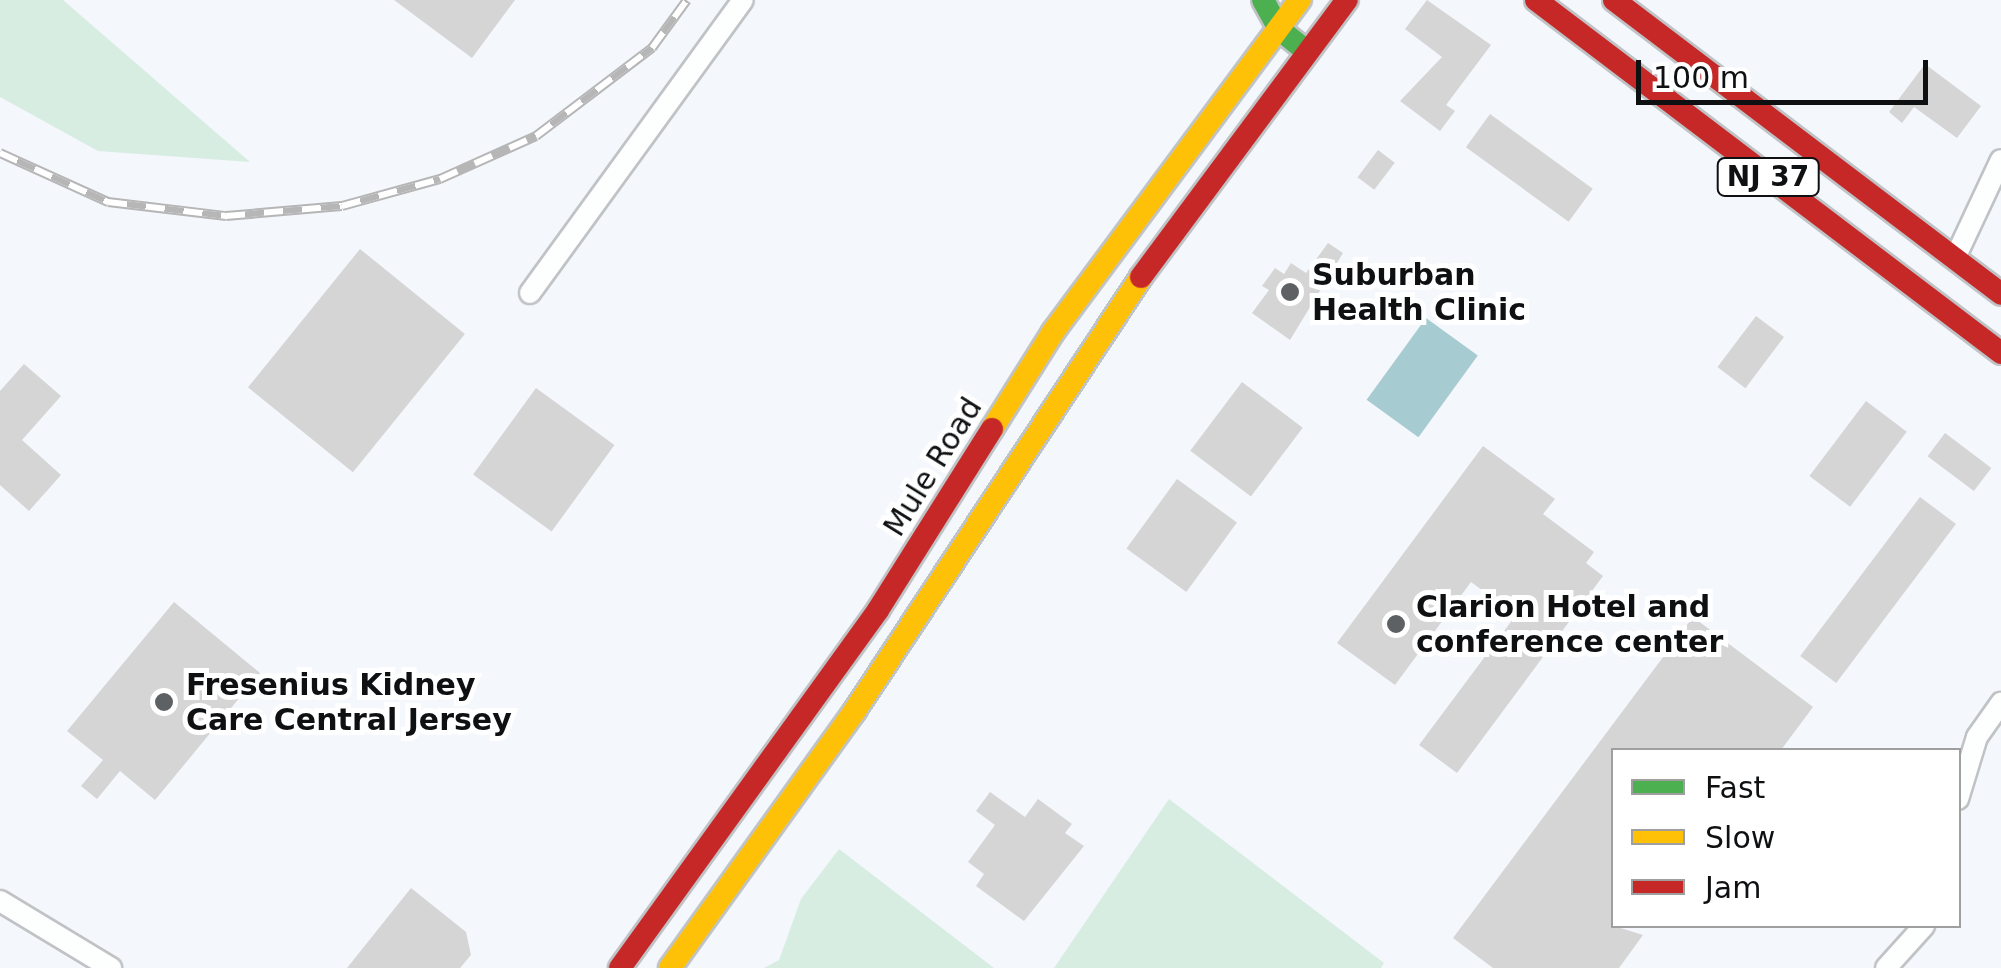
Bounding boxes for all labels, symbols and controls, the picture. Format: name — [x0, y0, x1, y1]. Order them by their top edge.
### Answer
scale bar — [1641, 40, 1934, 102]
text: 100 m — [1653, 60, 1749, 95]
road number: NJ 37 — [1716, 154, 1820, 200]
place label: Suburban Health Clinic — [1312, 257, 1526, 328]
marker: Suburban Health Clinic — [1277, 279, 1303, 305]
street label: Mule Road — [876, 391, 990, 543]
place label: Clarion Hotel and conference center — [1416, 589, 1723, 660]
marker: Clarion Hotel and conference center — [1385, 613, 1407, 635]
place label: Fresenius Kidney Care Central Jersey — [186, 667, 512, 738]
marker: Fresenius Kidney Care Central Jersey — [151, 689, 177, 715]
legend — [1611, 748, 1961, 928]
text: Fast — [1705, 770, 1765, 805]
text: Slow — [1705, 820, 1775, 855]
text: Jam — [1705, 870, 1761, 905]

